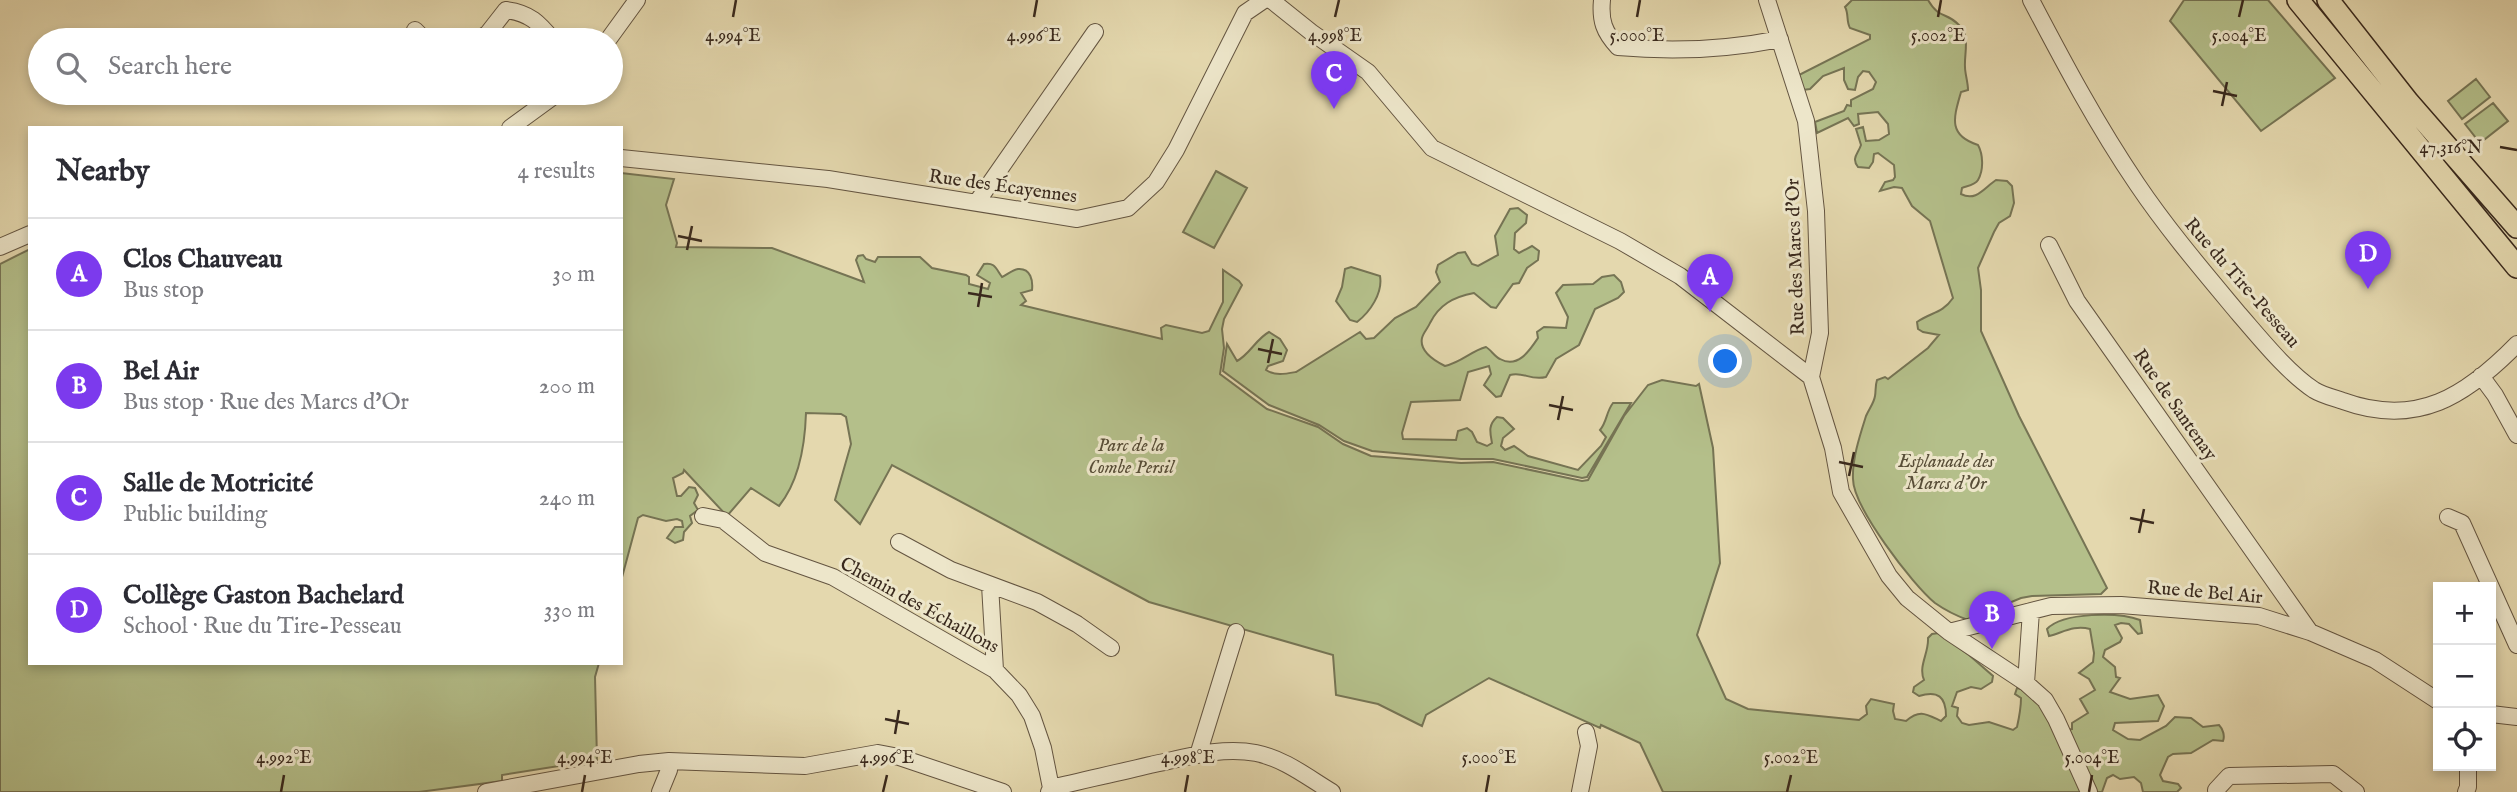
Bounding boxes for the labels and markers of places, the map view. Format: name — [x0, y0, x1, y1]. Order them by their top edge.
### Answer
pin: C — [1311, 51, 1357, 109]
pin: D — [2345, 231, 2391, 289]
pin: A — [1687, 254, 1733, 312]
pin: B — [1969, 591, 2015, 649]

